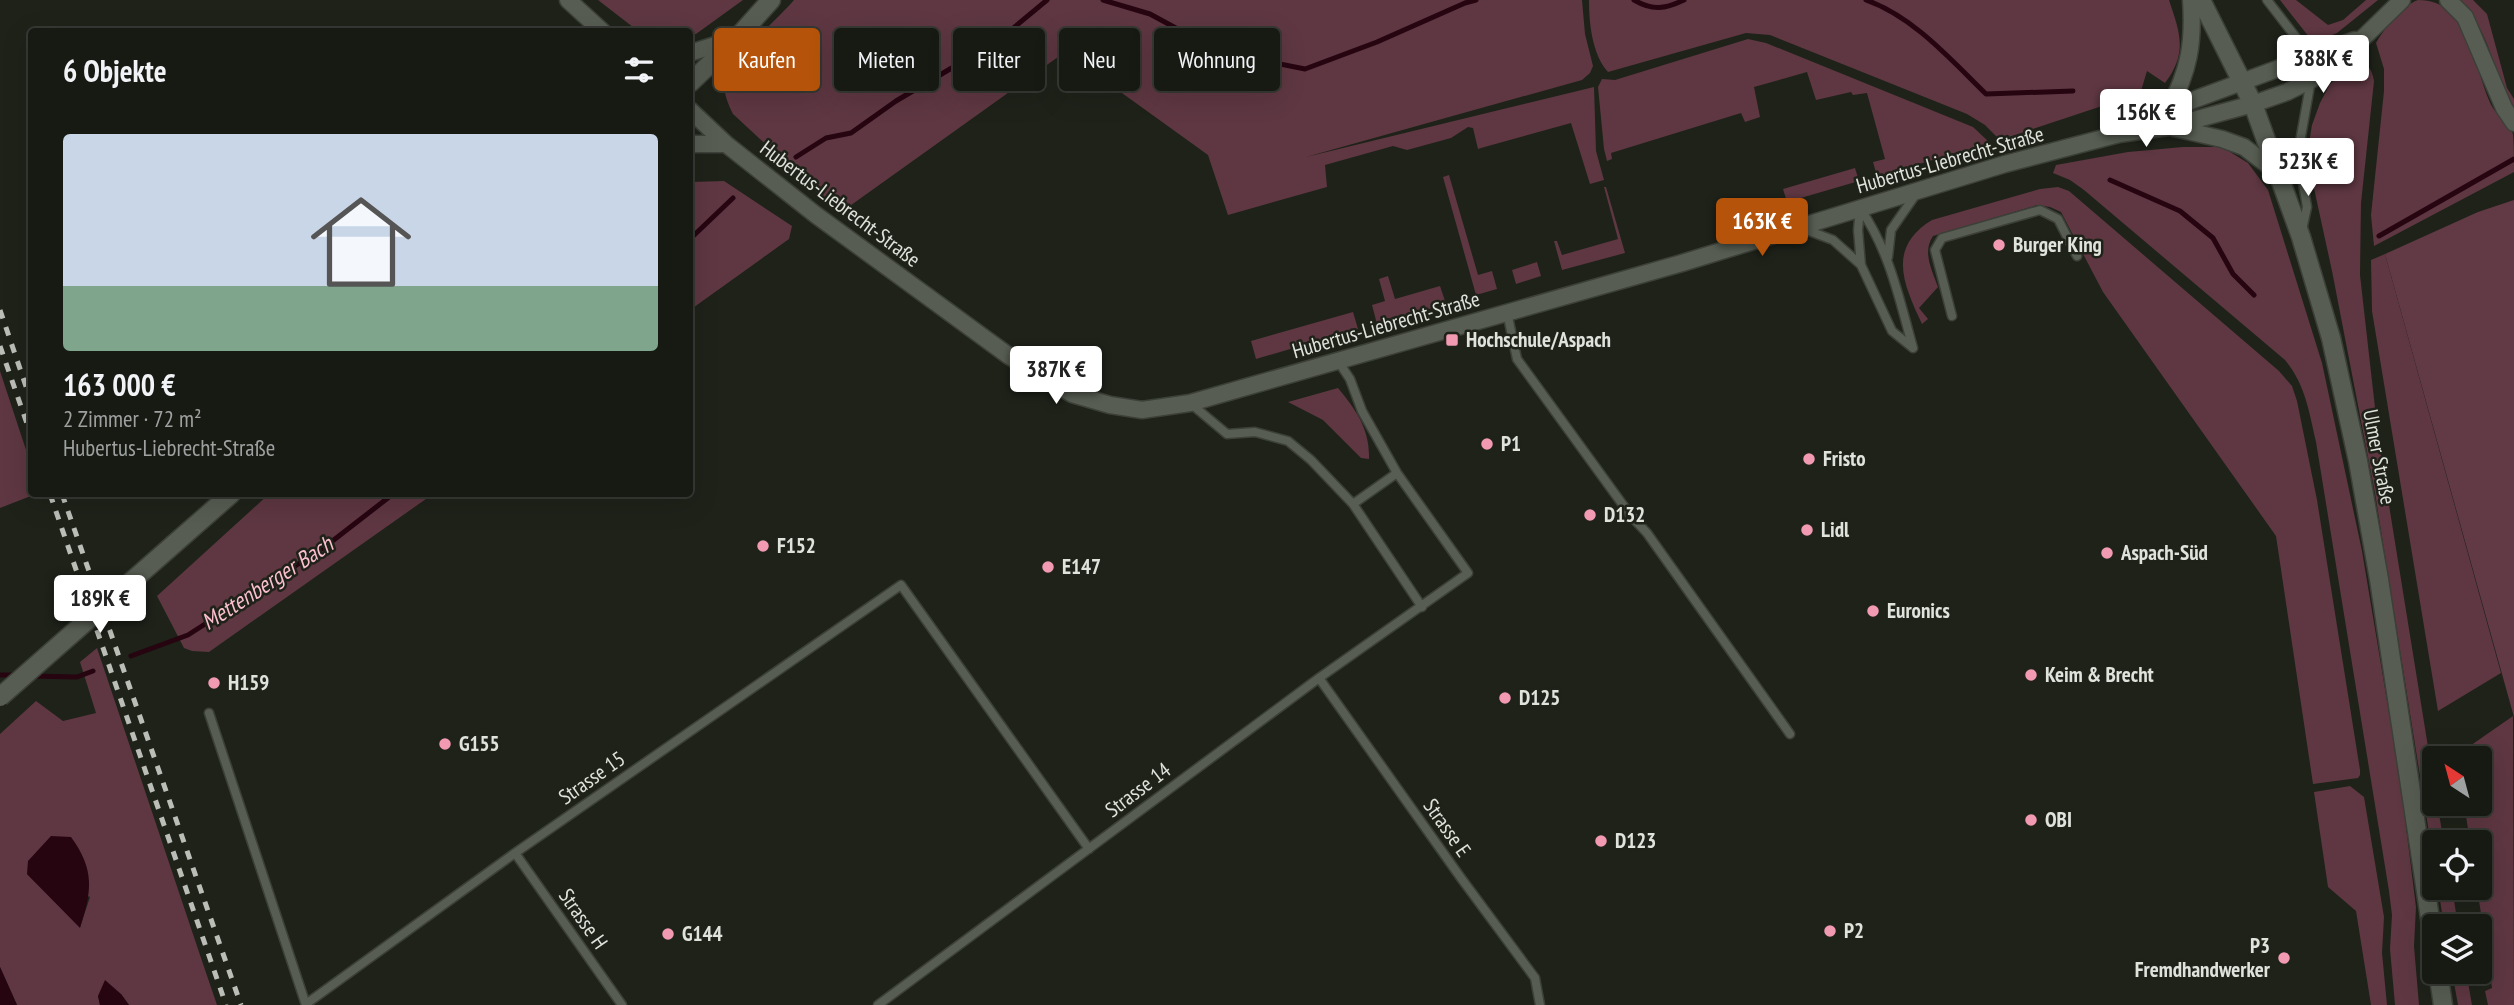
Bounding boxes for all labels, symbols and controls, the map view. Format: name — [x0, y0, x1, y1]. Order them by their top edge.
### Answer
chip: Kaufen — [714, 28, 820, 91]
chip: Mieten — [834, 28, 939, 91]
chip: Filter — [953, 28, 1045, 91]
chip: Neu — [1059, 28, 1140, 91]
chip: Wohnung — [1154, 28, 1280, 91]
pin: 388K € — [2266, 36, 2380, 95]
text: 388K € — [2293, 43, 2353, 72]
text: 6 Objekte — [63, 51, 167, 90]
icon: filters — [620, 51, 658, 89]
pin: 156K € — [2089, 90, 2203, 149]
text: 156K € — [2116, 97, 2176, 126]
street label: Hubertus-Liebrecht-Straße — [1853, 120, 2047, 199]
street label: Hubertus-Liebrecht-Straße — [755, 135, 926, 273]
pin: 523K € — [2251, 138, 2365, 198]
text: 523K € — [2278, 146, 2338, 175]
icon: home — [298, 179, 424, 305]
pin: 163K € — [1705, 198, 1819, 258]
text: 163K € — [1732, 206, 1792, 235]
place label: Burger King — [2013, 231, 2102, 258]
marker: Burger King — [1991, 237, 2007, 253]
street label: Hubertus-Liebrecht-Straße — [1289, 285, 1483, 364]
place label: Hochschule/Aspach — [1466, 326, 1611, 353]
marker: Hochschule/Aspach — [1444, 332, 1460, 348]
pin: 387K € — [999, 346, 1113, 406]
text: 387K € — [1026, 354, 1086, 383]
text: 163 000 € — [63, 365, 176, 404]
text: 2 Zimmer · 72 m² — [63, 404, 201, 433]
street label: Ulmer Straße — [2357, 407, 2402, 507]
place label: P1 — [1501, 430, 1521, 457]
text: Hubertus-Liebrecht-Straße — [63, 433, 275, 462]
marker: P1 — [1479, 436, 1495, 452]
place label: Fristo — [1823, 445, 1865, 472]
marker: Fristo — [1801, 451, 1817, 467]
place label: D132 — [1604, 501, 1645, 528]
marker: D132 — [1582, 507, 1598, 523]
place label: Lidl — [1821, 516, 1850, 543]
marker: Lidl — [1799, 522, 1815, 538]
water label: Mettenberger Bach — [196, 528, 339, 636]
place label: F152 — [777, 532, 816, 559]
marker: F152 — [755, 538, 771, 554]
place label: Aspach-Süd — [2120, 539, 2208, 566]
marker: Aspach-Süd — [2099, 545, 2115, 561]
place label: E147 — [1062, 553, 1101, 580]
marker: E147 — [1040, 559, 1056, 575]
pin: 189K € — [43, 576, 157, 635]
text: 189K € — [70, 583, 130, 612]
place label: Euronics — [1887, 597, 1950, 624]
marker: Euronics — [1865, 603, 1881, 619]
place label: Keim & Brecht — [2045, 661, 2154, 688]
marker: Keim & Brecht — [2023, 667, 2039, 683]
place label: H159 — [228, 669, 269, 696]
marker: H159 — [206, 675, 222, 691]
place label: D125 — [1519, 684, 1560, 711]
marker: D125 — [1497, 690, 1513, 706]
place label: G155 — [459, 730, 500, 757]
marker: G155 — [437, 736, 453, 752]
street label: Strasse 15 — [553, 745, 630, 810]
north arrow — [2422, 746, 2492, 816]
map controls — [2422, 746, 2492, 984]
street label: Strasse 14 — [1100, 756, 1176, 823]
street label: Strasse E — [1418, 793, 1477, 862]
place label: OBI — [2045, 806, 2072, 833]
marker: OBI — [2023, 812, 2039, 828]
place label: D123 — [1615, 827, 1656, 854]
button: locate — [2422, 830, 2492, 900]
marker: D123 — [1593, 833, 1609, 849]
street label: Strasse H — [553, 883, 614, 954]
button: layers — [2422, 914, 2492, 984]
place label: P2 — [1844, 917, 1864, 944]
place label: G144 — [682, 920, 723, 947]
marker: P2 — [1822, 923, 1838, 939]
marker: G144 — [660, 926, 676, 942]
place label: P3 Fremdhandwerker — [2135, 932, 2271, 983]
marker: P3 Fremdhandwerker — [2276, 950, 2292, 966]

